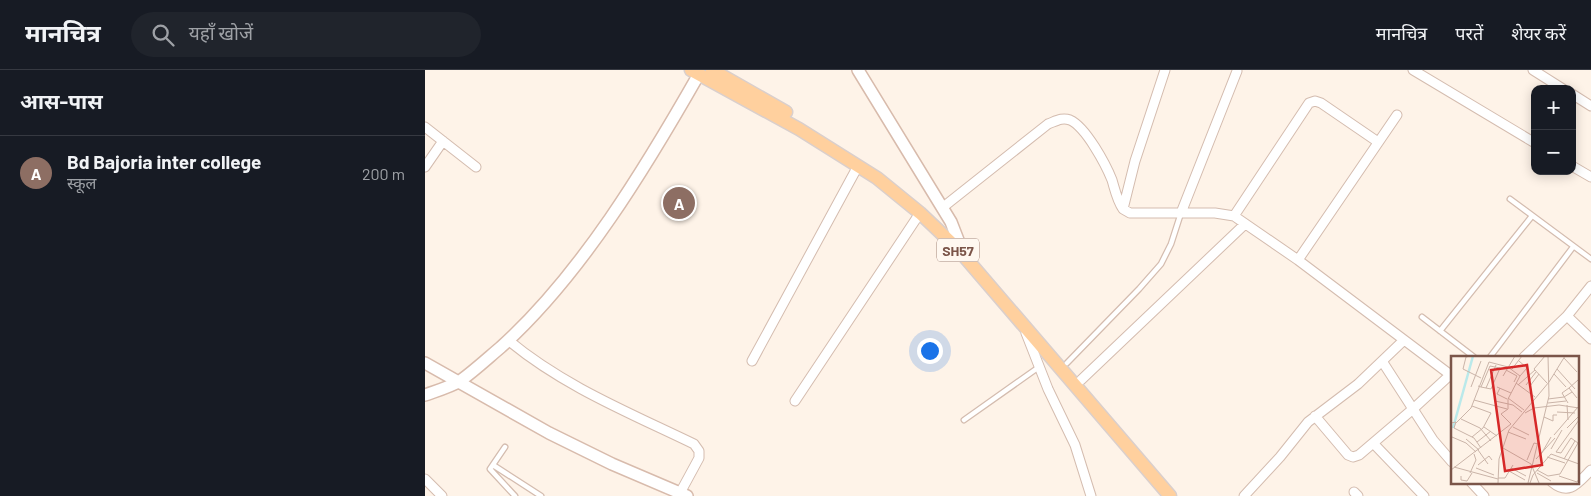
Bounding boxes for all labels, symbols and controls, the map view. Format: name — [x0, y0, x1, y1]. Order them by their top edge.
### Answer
search box — [131, 12, 481, 57]
text: मानचित्र — [25, 18, 101, 47]
icon: search — [149, 21, 177, 49]
text: यहाँ खोजें — [189, 21, 253, 44]
text: मानचित्र — [1376, 22, 1427, 44]
text: परतें — [1455, 22, 1483, 44]
text: शेयर करें — [1511, 22, 1566, 44]
map controls — [1531, 85, 1576, 175]
button: + — [1531, 85, 1576, 130]
text: आस-पास — [20, 88, 103, 113]
button: − — [1531, 130, 1576, 175]
text: Bd Bajoria inter college — [67, 150, 262, 173]
text: A — [31, 164, 41, 183]
text: 200 m — [362, 164, 405, 183]
text: स्कूल — [67, 173, 96, 192]
pin: A — [663, 184, 695, 222]
road number: SH57 — [937, 238, 979, 262]
your location — [917, 338, 943, 364]
inset map — [1451, 356, 1579, 484]

